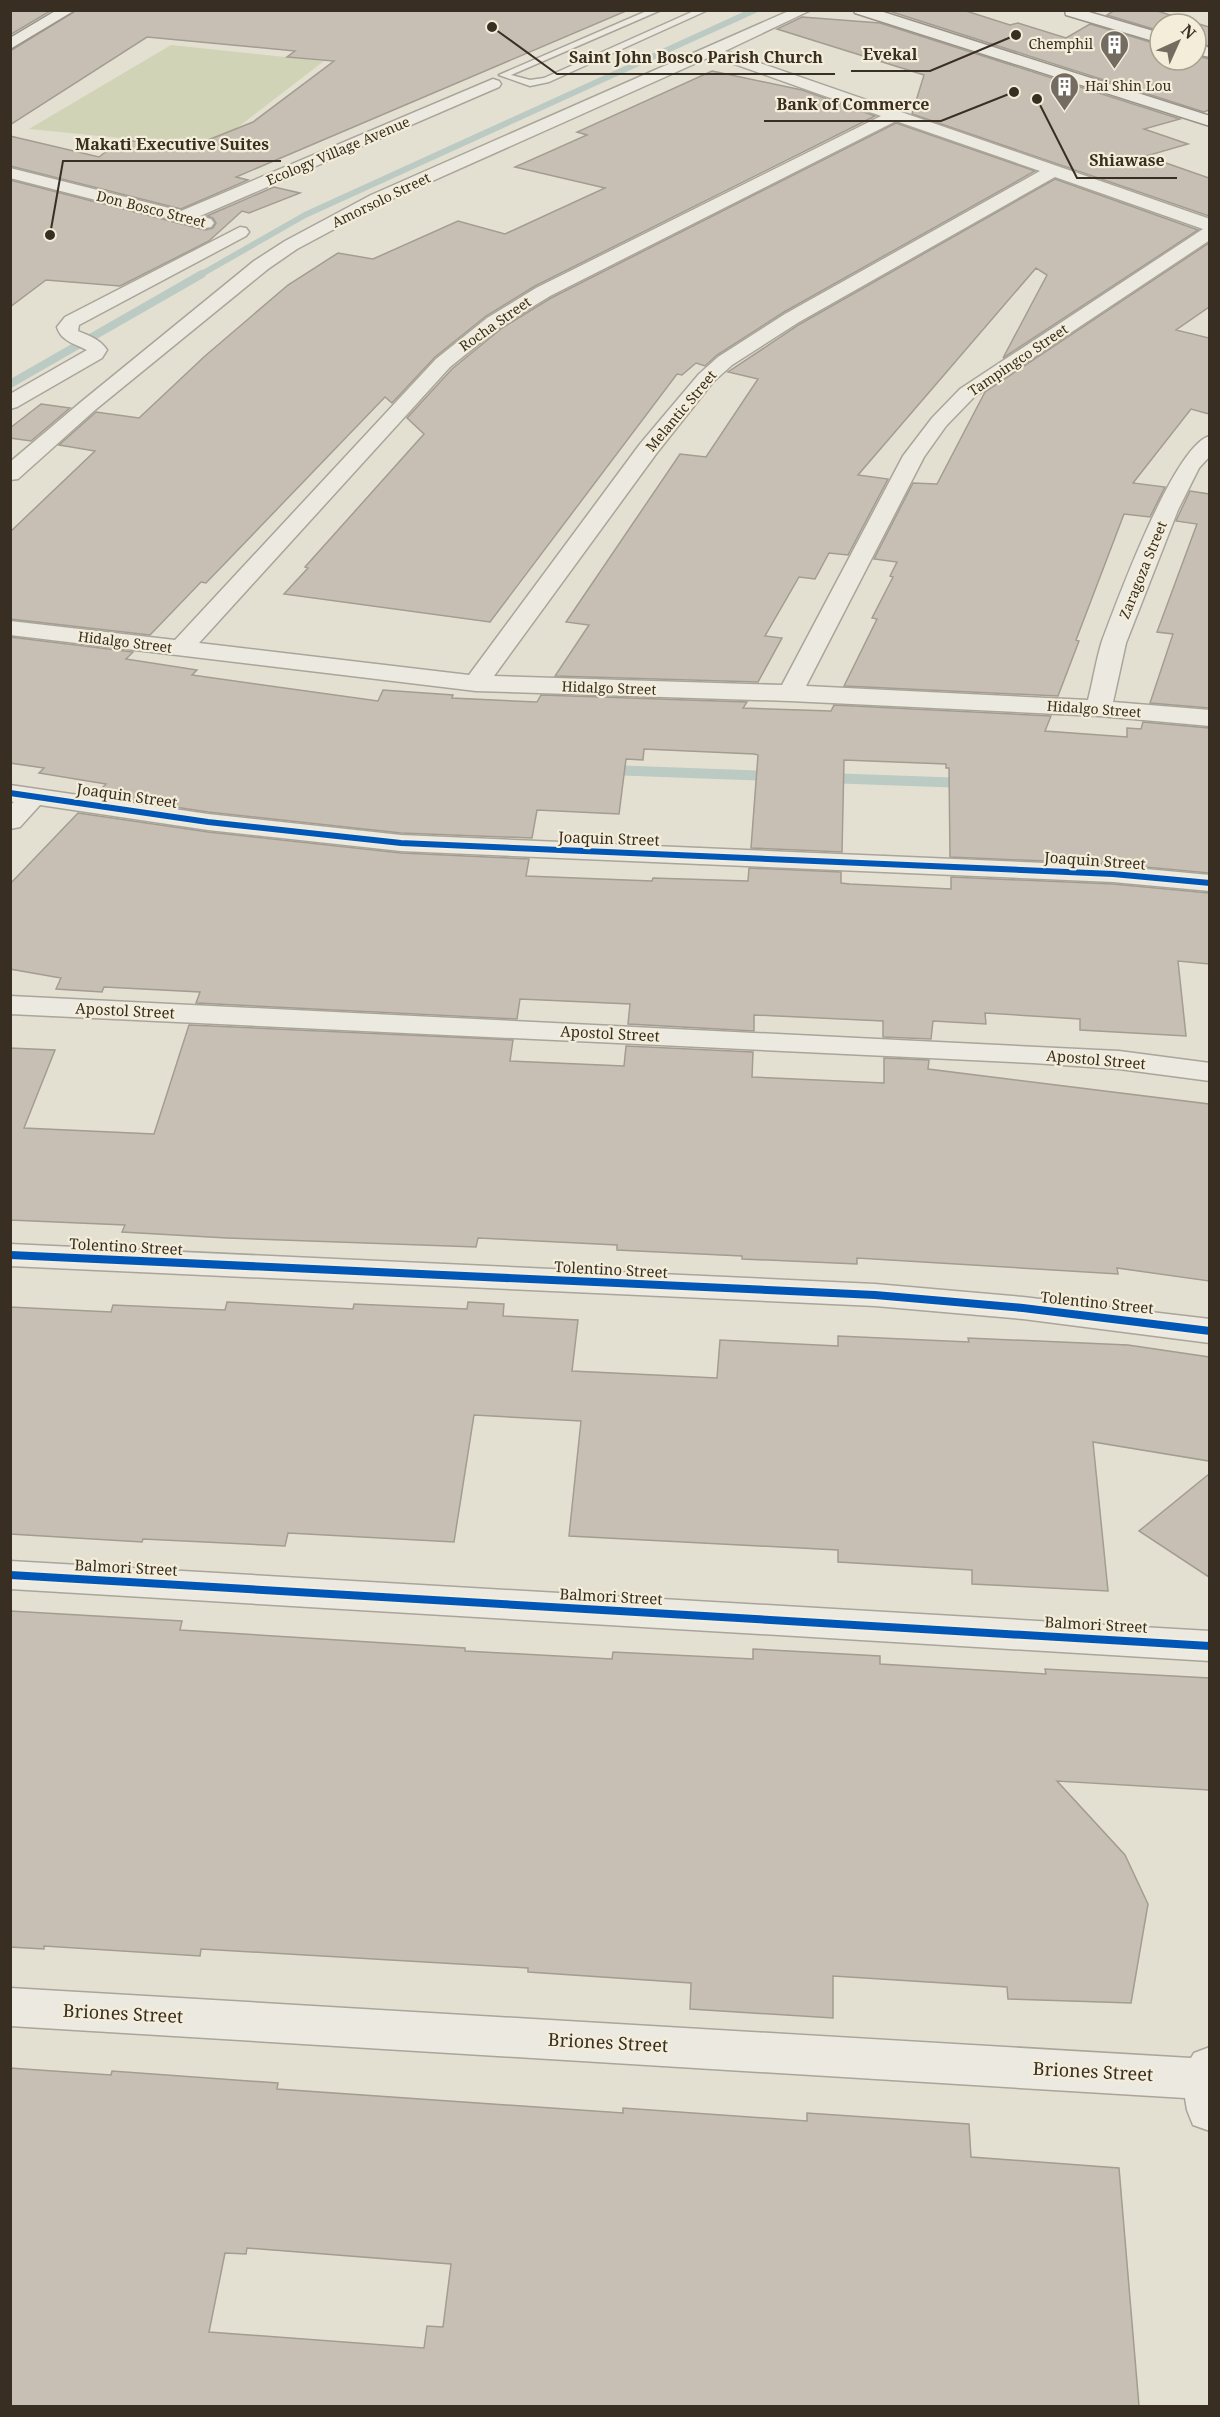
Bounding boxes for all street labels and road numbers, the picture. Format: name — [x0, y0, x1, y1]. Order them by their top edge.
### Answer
street label: Ecology Village Avenue — [263, 112, 413, 189]
street label: Amorsolo Street — [328, 167, 433, 232]
street label: Don Bosco Street — [94, 186, 208, 231]
street label: Rocha Street — [455, 292, 534, 355]
street label: Tampingco Street — [964, 319, 1071, 400]
street label: Melantic Street — [641, 366, 720, 455]
street label: Zaragoza Street — [1114, 518, 1171, 621]
street label: Hidalgo Street — [77, 626, 173, 657]
street label: Hidalgo Street — [561, 676, 657, 699]
street label: Hidalgo Street — [1046, 696, 1142, 721]
street label: Joaquin Street — [75, 778, 179, 812]
street label: Joaquin Street — [557, 826, 660, 850]
street label: Joaquin Street — [1043, 846, 1146, 874]
street label: Apostol Street — [75, 997, 175, 1023]
street label: Apostol Street — [560, 1020, 660, 1046]
street label: Apostol Street — [1046, 1045, 1147, 1073]
street label: Tolentino Street — [69, 1233, 183, 1259]
street label: Tolentino Street — [554, 1256, 668, 1282]
street label: Tolentino Street — [1040, 1286, 1155, 1318]
street label: Balmori Street — [74, 1554, 178, 1580]
street label: Balmori Street — [559, 1583, 663, 1609]
street label: Balmori Street — [1044, 1611, 1148, 1637]
street label: Briones Street — [62, 1998, 184, 2028]
street label: Briones Street — [547, 2027, 669, 2057]
street label: Briones Street — [1032, 2056, 1154, 2086]

